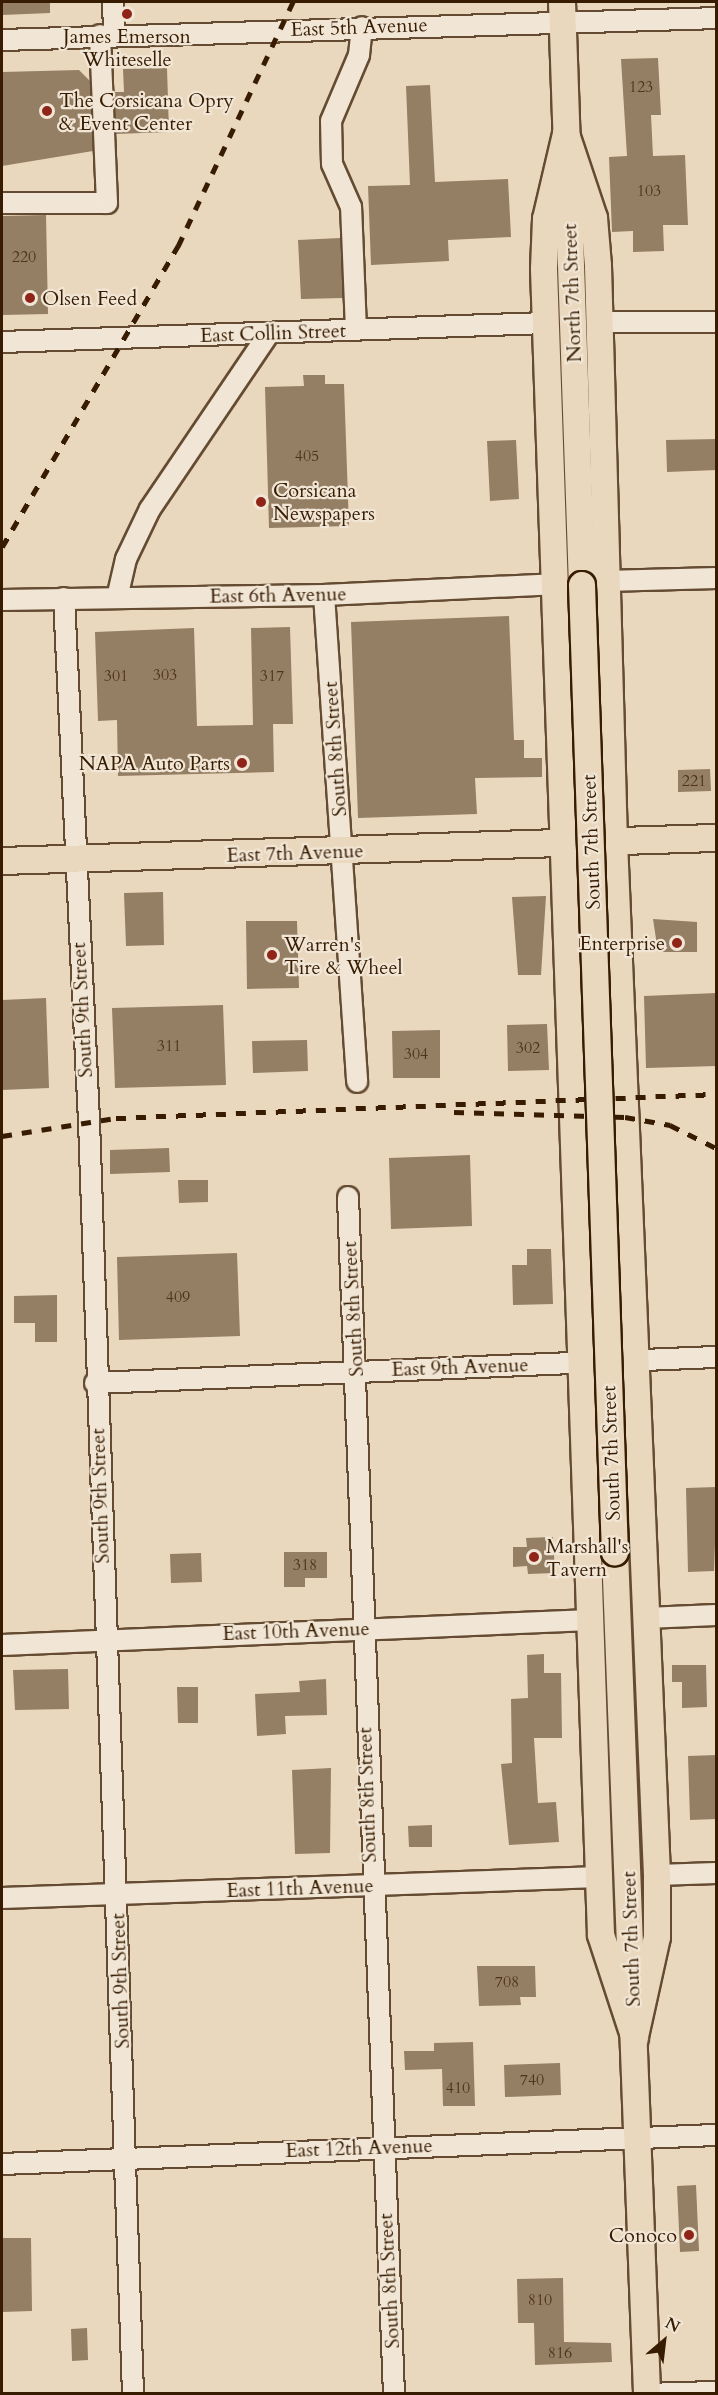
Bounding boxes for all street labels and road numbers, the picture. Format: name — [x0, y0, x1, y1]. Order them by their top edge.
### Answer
street label: East 5th Avenue — [290, 13, 428, 41]
street label: North 7th Street — [558, 223, 586, 363]
street label: East Collin Street — [200, 318, 346, 348]
street label: East 6th Avenue — [209, 582, 347, 608]
street label: South 8th Street — [318, 681, 352, 817]
street label: South 7th Street — [577, 774, 605, 910]
street label: East 7th Avenue — [226, 839, 364, 867]
street label: South 9th Street — [66, 942, 98, 1078]
street label: South 8th Street — [337, 1241, 369, 1377]
street label: East 9th Avenue — [391, 1353, 529, 1381]
street label: South 7th Street — [597, 1385, 625, 1521]
street label: South 9th Street — [86, 1428, 114, 1564]
street label: East 10th Avenue — [222, 1616, 370, 1646]
street label: South 8th Street — [353, 1727, 381, 1863]
street label: South 7th Street — [617, 1871, 645, 2007]
street label: East 11th Avenue — [226, 1873, 374, 1903]
street label: South 9th Street — [106, 1913, 134, 2049]
street label: East 12th Avenue — [285, 2133, 433, 2163]
street label: South 8th Street — [373, 2213, 405, 2349]

